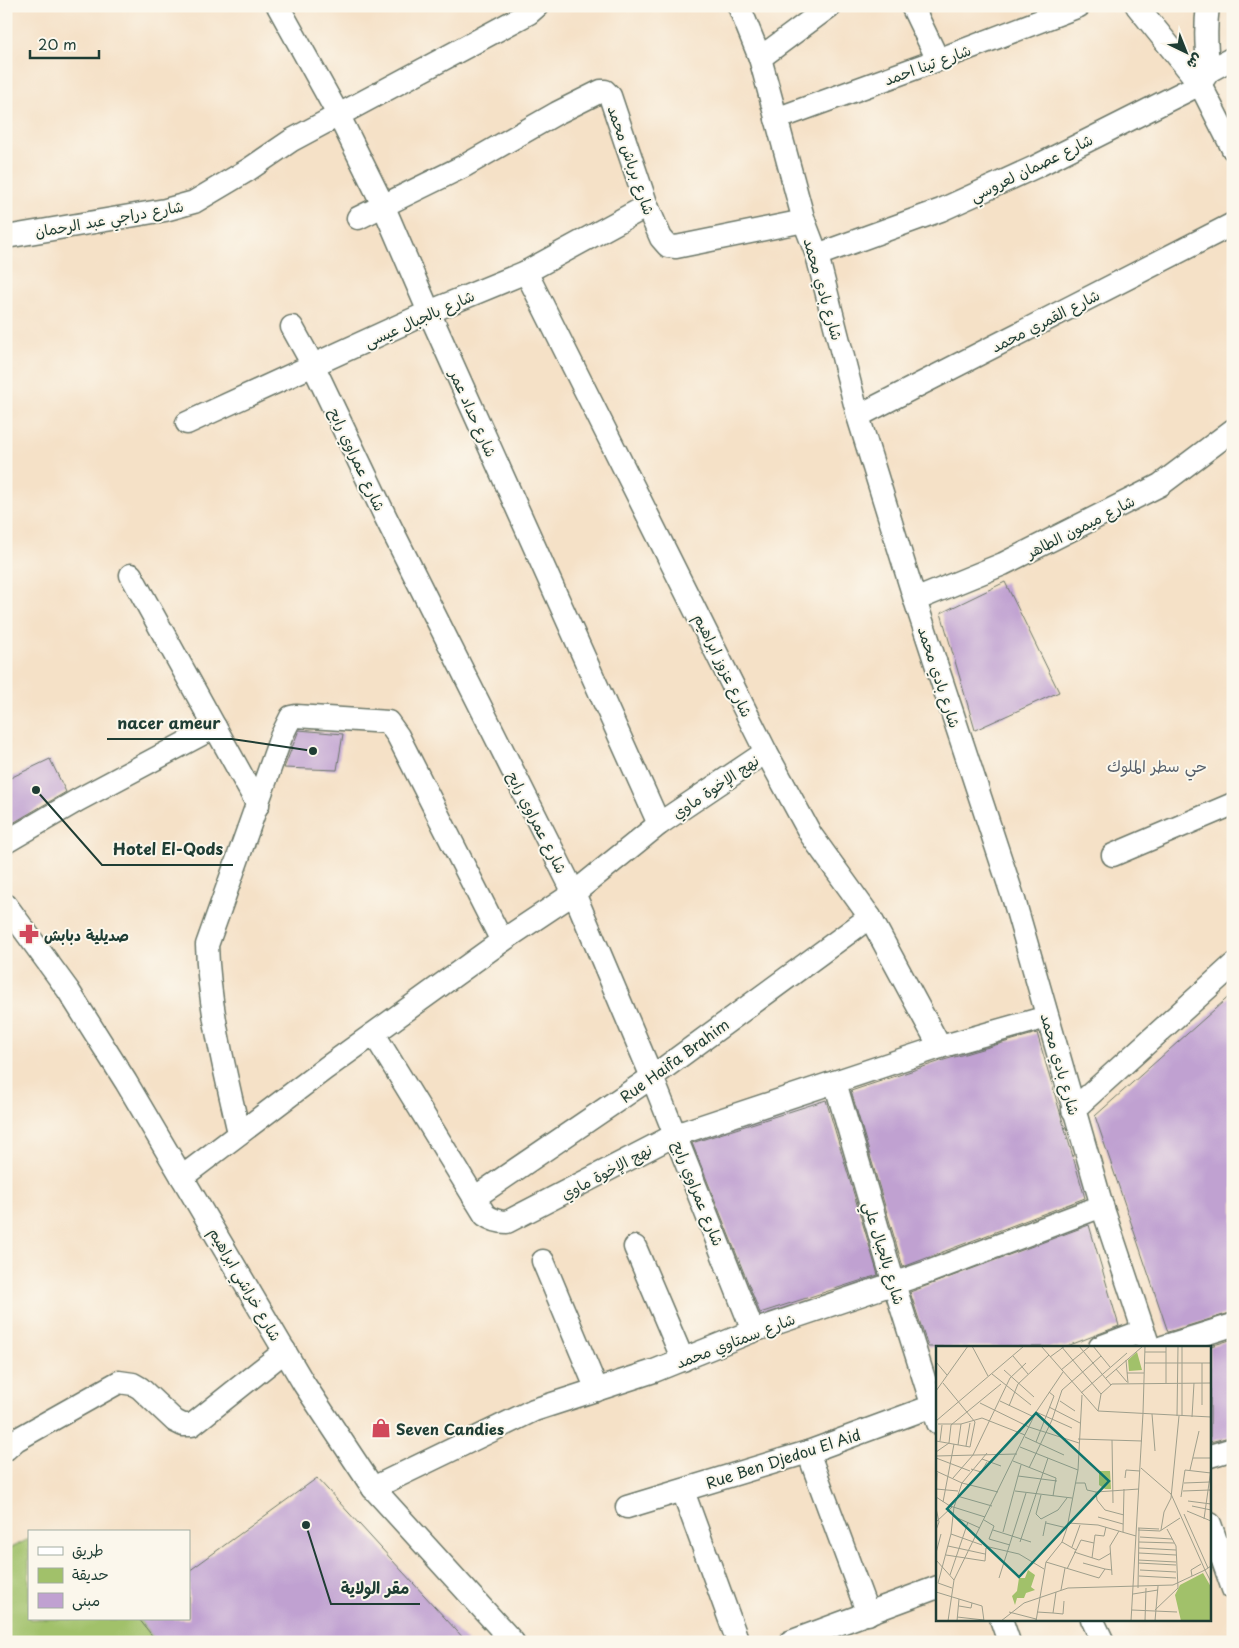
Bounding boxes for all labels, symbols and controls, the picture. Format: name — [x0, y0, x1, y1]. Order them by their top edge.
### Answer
scale bar — [30, 28, 99, 60]
north arrow — [1162, 28, 1212, 78]
text: 20 m — [38, 32, 77, 55]
street label: شارع تينا احمد — [880, 38, 974, 90]
text: ش — [1182, 49, 1208, 75]
street label: شارع برباش محمد — [602, 102, 662, 218]
street label: شارع عصمان لعروسي — [966, 127, 1098, 209]
street label: شارع دراجي عبد الرحمان — [33, 194, 186, 245]
street label: شارع بادي محمد — [797, 235, 850, 343]
street label: شارع بالجبال عيسى — [360, 283, 478, 353]
street label: شارع القمري محمد — [987, 283, 1104, 358]
street label: شارع حداد عمر — [444, 364, 504, 460]
street label: شارع عمراوي رابح — [323, 403, 392, 515]
street label: شارع ميمون الطاهر — [1020, 489, 1138, 564]
street label: شارع عزوز ابراهيم — [687, 609, 759, 722]
street label: شارع بادي محمد — [912, 623, 967, 731]
callout: nacer ameur — [107, 708, 232, 739]
text: nacer ameur — [117, 710, 221, 734]
street label: نهج الإخوة ماوي — [667, 748, 764, 824]
district label: حي سطر الملوك — [1107, 753, 1207, 781]
street label: شارع عمراوي رابح — [501, 767, 574, 878]
callout: Hotel El-Qods — [102, 834, 233, 865]
text: Hotel El-Qods — [113, 836, 224, 860]
pharmacy icon: صديلية دبابش — [18, 923, 40, 945]
place label: صديلية دبابش — [44, 923, 129, 946]
street label: شارع بادي محمد — [1034, 1010, 1087, 1118]
street label: Rue Haifa Brahim — [615, 1012, 733, 1108]
street label: نهج الإخوة ماوي — [556, 1137, 656, 1206]
street label: شارع عمراوي رابح — [666, 1137, 731, 1250]
street label: شارع بالجبال علي — [856, 1199, 912, 1308]
street label: شارع خراشي ابراهيم — [201, 1223, 288, 1347]
street label: شارع سمتاوي محمد — [672, 1307, 798, 1374]
inset map — [936, 1346, 1212, 1620]
shop icon: Seven Candies — [370, 1417, 392, 1439]
place label: Seven Candies — [396, 1417, 504, 1440]
street label: Rue Ben Djedou El Aid — [703, 1422, 863, 1494]
legend — [28, 1530, 190, 1620]
text: طريق — [72, 1538, 104, 1561]
text: حديقة — [72, 1562, 109, 1585]
callout: مقر الولاية — [331, 1573, 420, 1604]
text: مقر الولاية — [341, 1575, 409, 1600]
text: مبنى — [72, 1588, 100, 1611]

